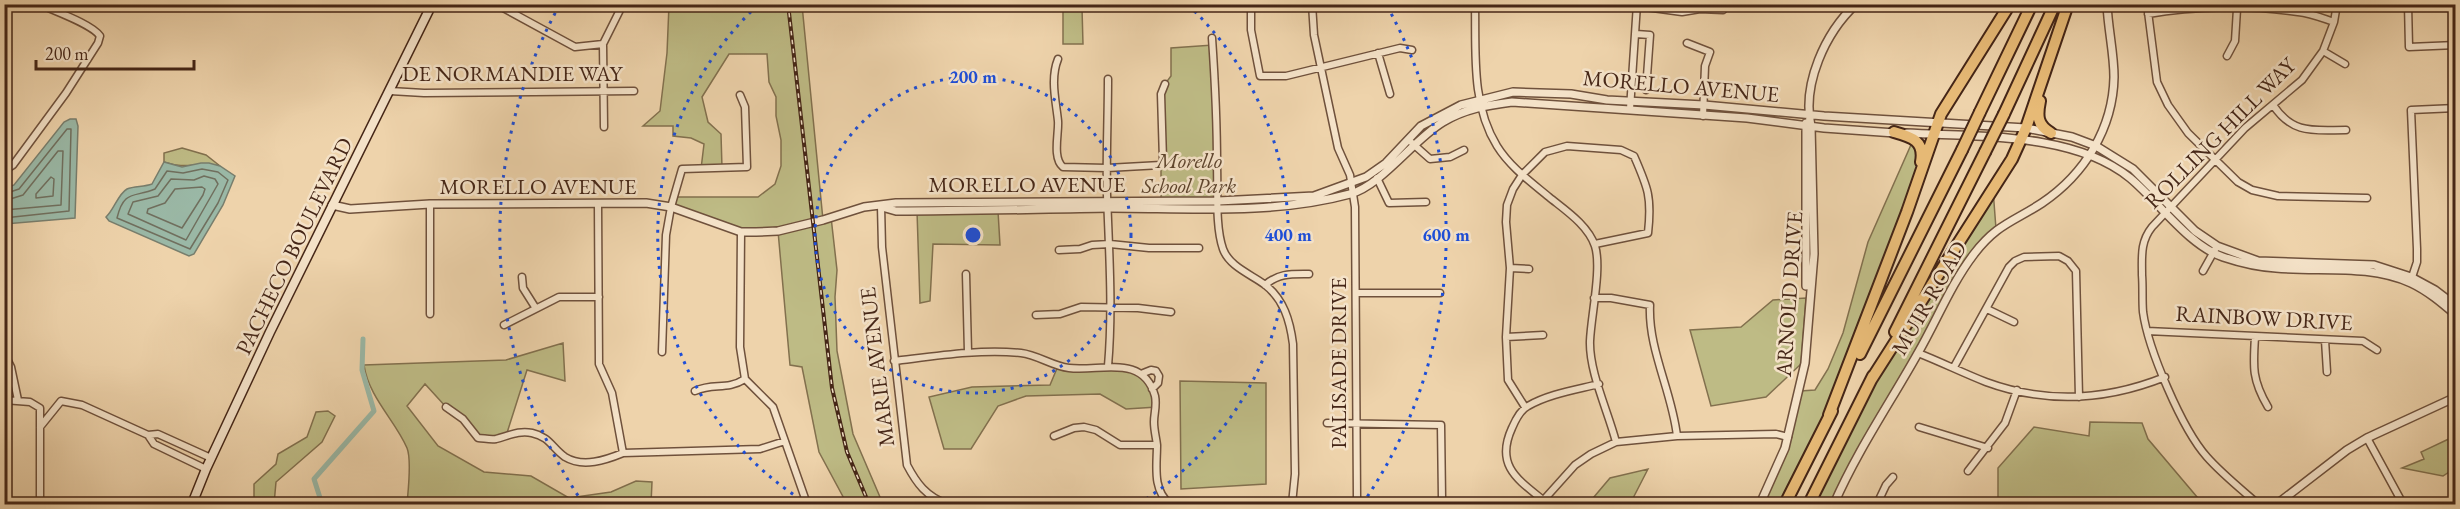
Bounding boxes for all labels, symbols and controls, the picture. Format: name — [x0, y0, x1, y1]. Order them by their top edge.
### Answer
scale bar — [36, 33, 194, 71]
text: 200 m — [45, 42, 89, 65]
street label: ROLLING HILL WAY — [2138, 50, 2303, 215]
street label: DE NORMANDIE WAY — [402, 59, 623, 88]
street label: MORELLO AVENUE — [1582, 63, 1780, 109]
text: 200 m — [949, 65, 997, 88]
street label: PACHECO BOULEVARD — [229, 133, 359, 359]
park label: Morello School Park — [1141, 146, 1236, 200]
street label: MORELLO AVENUE — [929, 170, 1126, 199]
street label: MORELLO AVENUE — [440, 172, 637, 201]
street label: ARNOLD DRIVE — [1769, 210, 1809, 379]
text: 400 m — [1264, 223, 1312, 246]
text: 600 m — [1422, 223, 1470, 246]
centre of rings — [963, 225, 983, 245]
street label: MUIR ROAD — [1885, 236, 1973, 360]
street label: PALISADE DRIVE — [1324, 277, 1353, 449]
street label: MARIE AVENUE — [853, 286, 901, 448]
street label: RAINBOW DRIVE — [2175, 299, 2353, 337]

